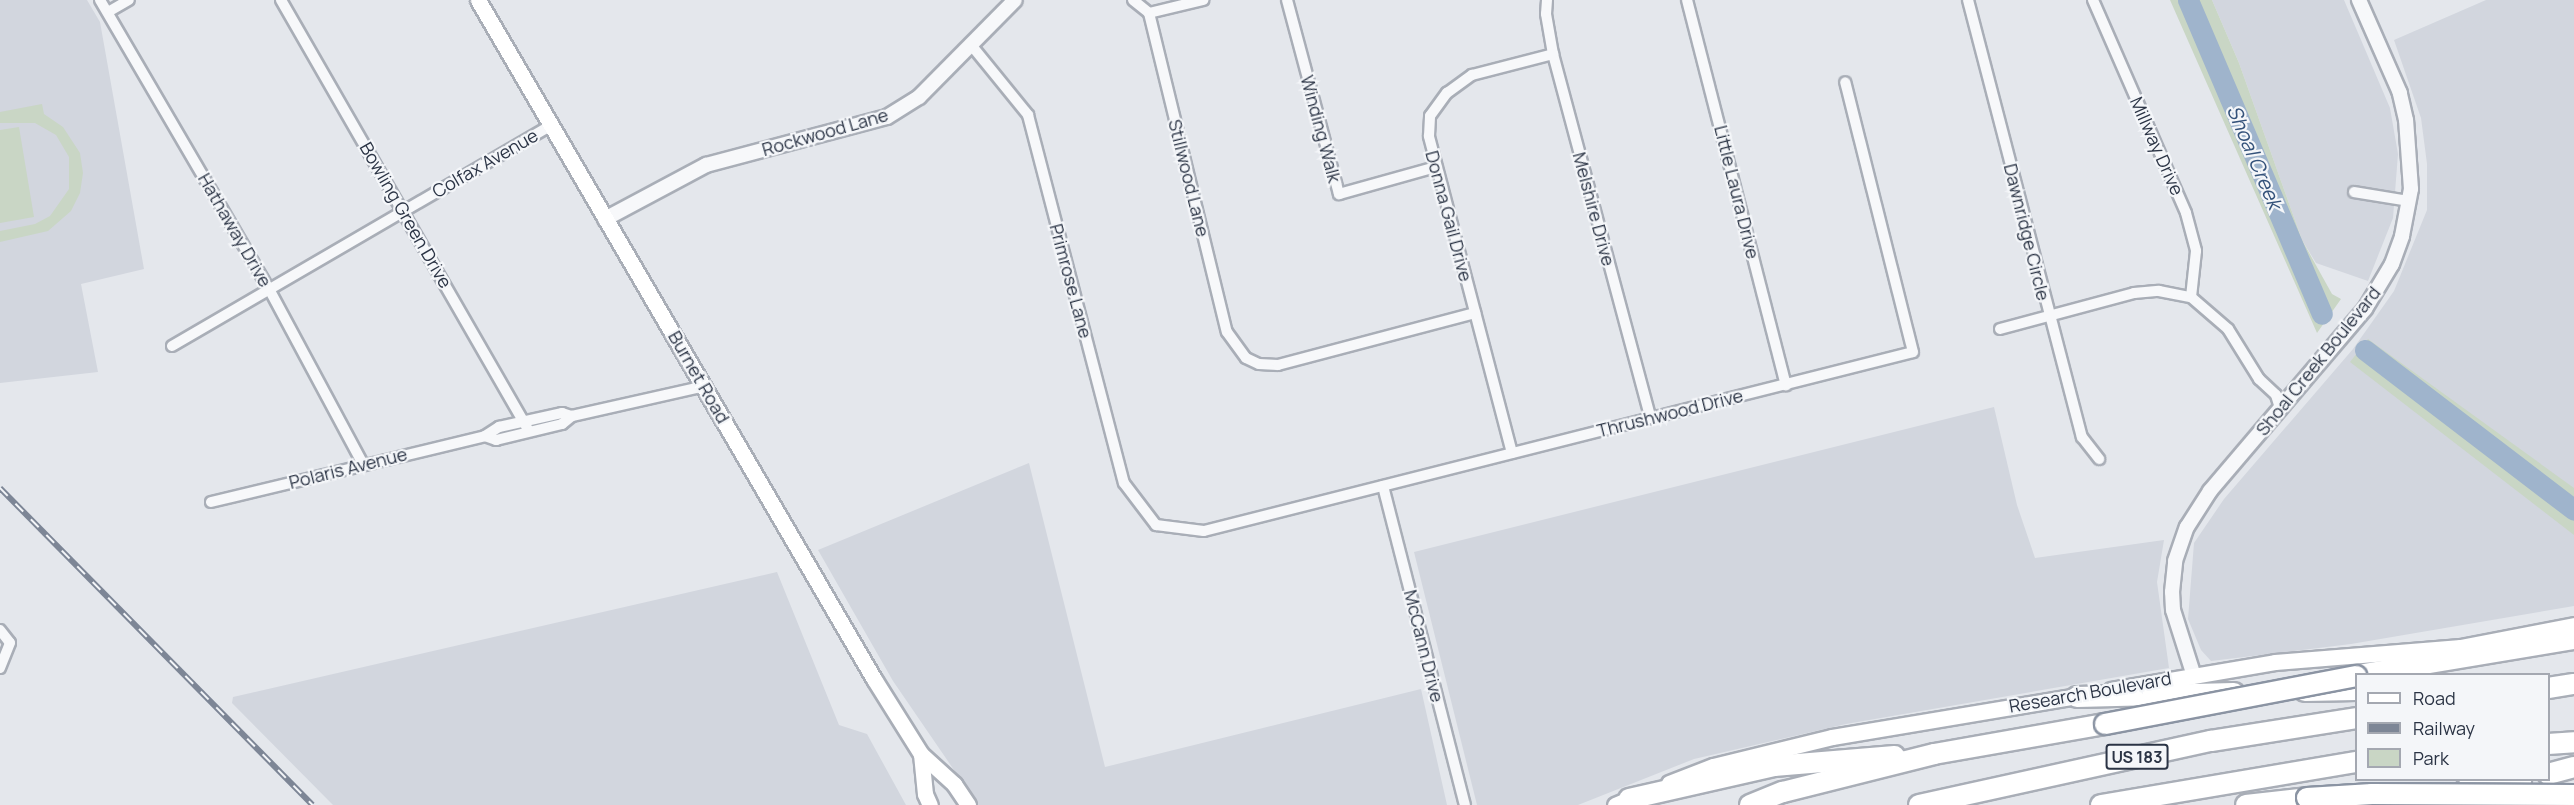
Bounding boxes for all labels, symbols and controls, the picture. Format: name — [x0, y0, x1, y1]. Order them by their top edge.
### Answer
street label: Winding Walk — [1296, 73, 1346, 185]
street label: Millway Drive — [2126, 93, 2188, 199]
water label: Shoal Creek — [2222, 101, 2288, 213]
street label: Rockwood Lane — [759, 104, 891, 160]
street label: Stillwood Lane — [1164, 117, 1214, 239]
street label: Little Laura Drive — [1710, 123, 1764, 261]
street label: Colfax Avenue — [428, 124, 542, 202]
street label: Bowling Green Drive — [355, 138, 457, 292]
street label: Donna Gail Drive — [1421, 148, 1477, 284]
street label: Melshire Drive — [1568, 150, 1620, 268]
street label: Dawnridge Circle — [2000, 161, 2054, 303]
street label: Hathaway Drive — [194, 169, 276, 291]
street label: Primrose Lane — [1045, 221, 1097, 341]
street label: Shoal Creek Boulevard — [2251, 282, 2385, 440]
street label: Burnet Road — [664, 327, 734, 427]
street label: Thrushwood Drive — [1595, 384, 1745, 442]
street label: Polaris Avenue — [287, 443, 409, 493]
street label: McCann Drive — [1400, 588, 1448, 704]
street label: Research Boulevard — [2007, 667, 2173, 717]
legend — [2355, 673, 2550, 781]
text: Road — [2413, 686, 2456, 710]
text: Railway — [2413, 716, 2475, 740]
road number: US 183 — [2106, 744, 2168, 770]
text: Park — [2413, 746, 2449, 770]

